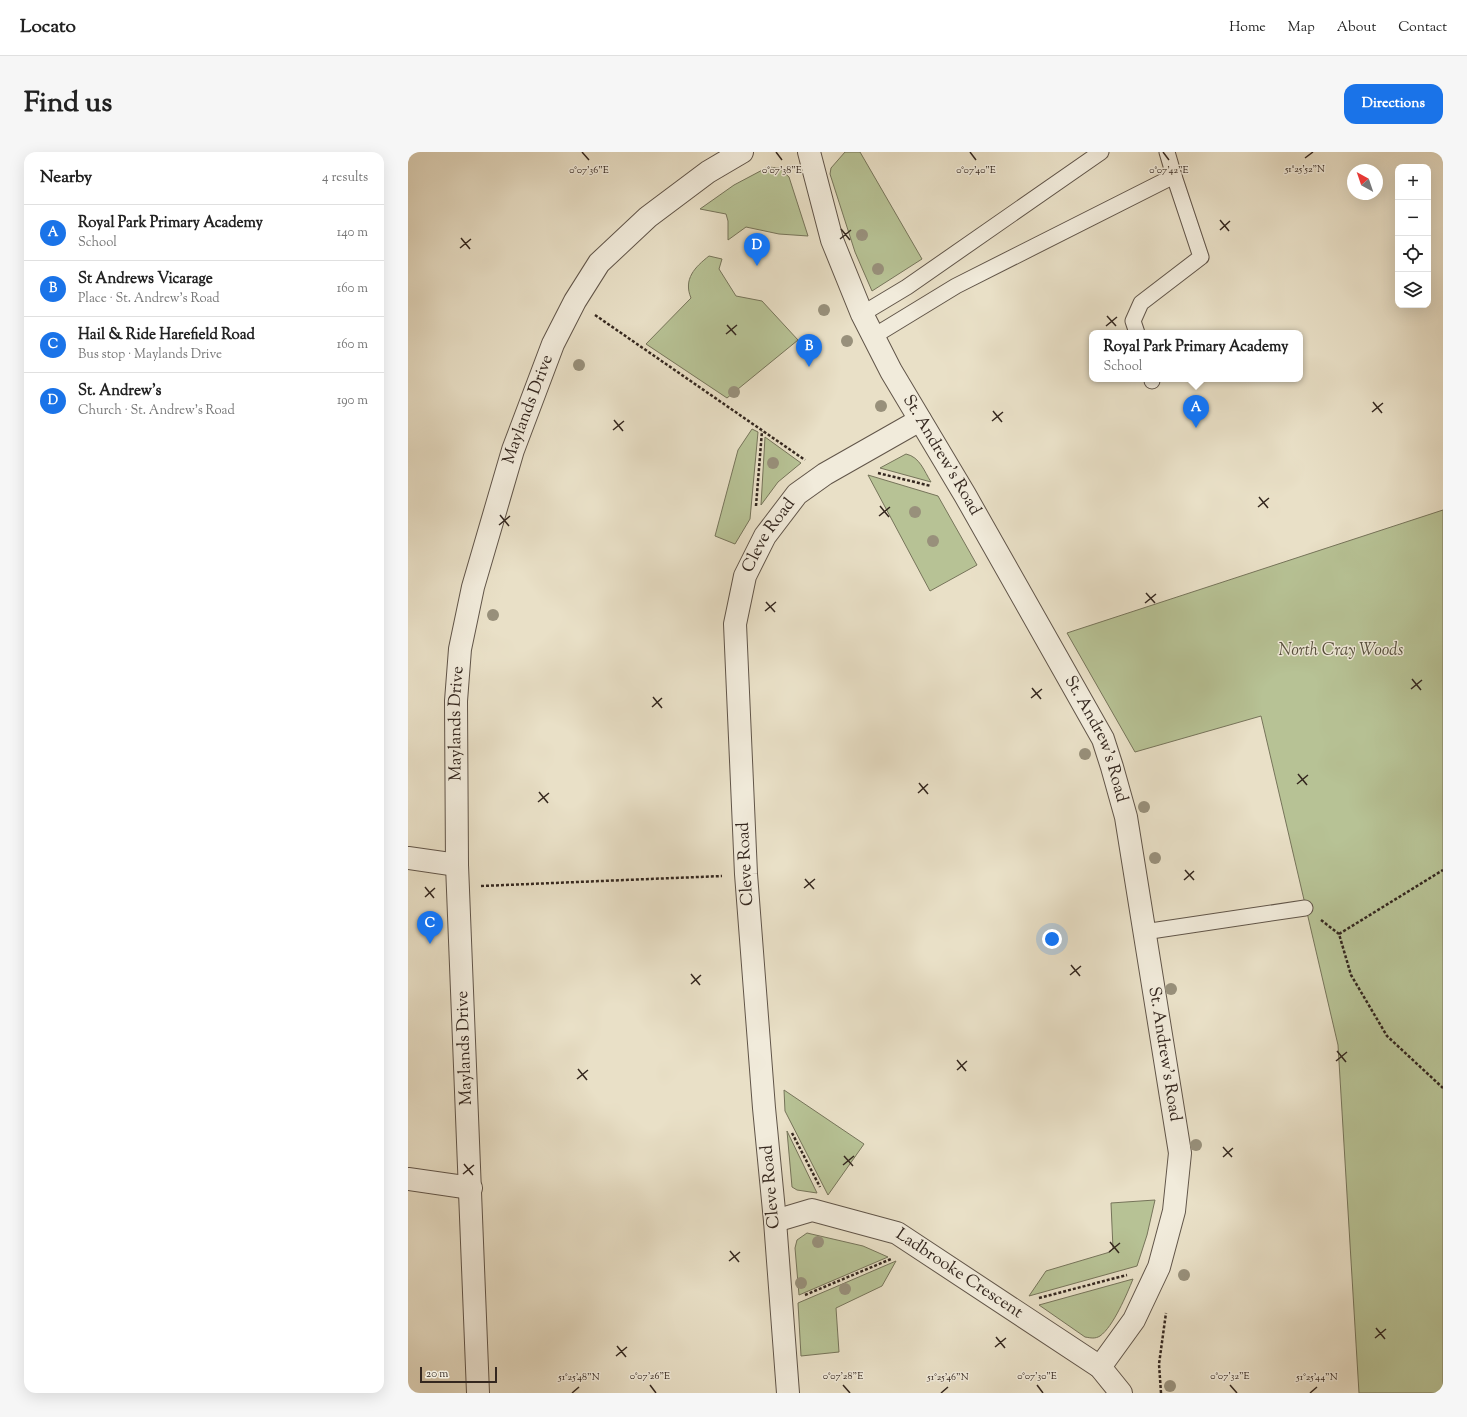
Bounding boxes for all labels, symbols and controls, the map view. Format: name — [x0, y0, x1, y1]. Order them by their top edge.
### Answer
text: Locato — [20, 14, 76, 41]
text: Home — [1229, 18, 1266, 38]
text: Map — [1288, 18, 1315, 38]
text: About — [1337, 18, 1376, 38]
text: Contact — [1398, 18, 1447, 38]
text: Find us — [24, 84, 112, 124]
button: Directions — [1344, 84, 1443, 124]
text: 51°25'52"N — [1284, 162, 1325, 177]
text: 0°07'36"E — [569, 163, 609, 178]
text: 0°07'38"E — [762, 163, 802, 178]
text: 0°07'40"E — [956, 163, 996, 178]
text: 0°07'42"E — [1149, 163, 1189, 178]
north arrow — [1347, 164, 1383, 200]
map controls — [1395, 164, 1431, 308]
button: + — [1395, 164, 1431, 200]
text: Nearby — [40, 166, 92, 190]
text: 4 results — [322, 169, 368, 187]
button: − — [1395, 200, 1431, 236]
text: Royal Park Primary Academy — [78, 213, 263, 234]
text: A — [48, 224, 58, 242]
text: 140 m — [337, 224, 368, 242]
pin: D — [744, 233, 770, 266]
text: School — [78, 234, 117, 252]
button: locate — [1395, 236, 1431, 272]
text: St Andrews Vicarage — [78, 269, 213, 290]
button: layers — [1395, 272, 1431, 308]
text: B — [49, 280, 57, 298]
text: 160 m — [337, 280, 368, 298]
text: Place · St. Andrew's Road — [78, 290, 220, 308]
text: Hail & Ride Harefield Road — [78, 325, 255, 346]
popup — [1089, 330, 1303, 382]
pin: B — [796, 334, 822, 367]
text: C — [48, 336, 58, 354]
text: 160 m — [337, 336, 368, 354]
text: Royal Park Primary Academy — [1104, 337, 1288, 358]
text: Bus stop · Maylands Drive — [78, 346, 222, 364]
street label: Maylands Drive — [498, 351, 560, 467]
text: School — [1104, 358, 1142, 376]
text: St. Andrew's — [78, 381, 161, 402]
street label: St. Andrew's Road — [896, 391, 986, 520]
text: D — [48, 392, 58, 410]
text: 190 m — [337, 392, 368, 410]
pin: A — [1183, 395, 1209, 428]
text: Church · St. Andrew's Road — [78, 402, 235, 420]
street label: Cleve Road — [736, 493, 802, 577]
park label: North Cray Woods — [1279, 639, 1404, 663]
street label: Maylands Drive — [444, 665, 471, 781]
street label: St. Andrew's Road — [1058, 672, 1133, 806]
street label: Cleve Road — [732, 821, 760, 907]
pin: C — [417, 911, 443, 944]
your location — [1042, 929, 1062, 949]
street label: St. Andrew's Road — [1141, 985, 1187, 1124]
street label: Maylands Drive — [451, 990, 479, 1106]
street label: Cleve Road — [755, 1144, 787, 1230]
street label: Ladbrooke Crescent — [891, 1223, 1028, 1325]
scale bar — [420, 1365, 497, 1384]
text: 20 m — [426, 1366, 448, 1382]
text: 0°07'26"E — [630, 1369, 670, 1384]
text: 0°07'28"E — [823, 1369, 863, 1384]
text: 0°07'30"E — [1017, 1369, 1057, 1384]
text: 0°07'32"E — [1210, 1369, 1250, 1384]
text: 51°25'48"N — [557, 1370, 600, 1385]
text: 51°25'46"N — [926, 1370, 969, 1385]
text: 51°25'44"N — [1295, 1370, 1338, 1385]

